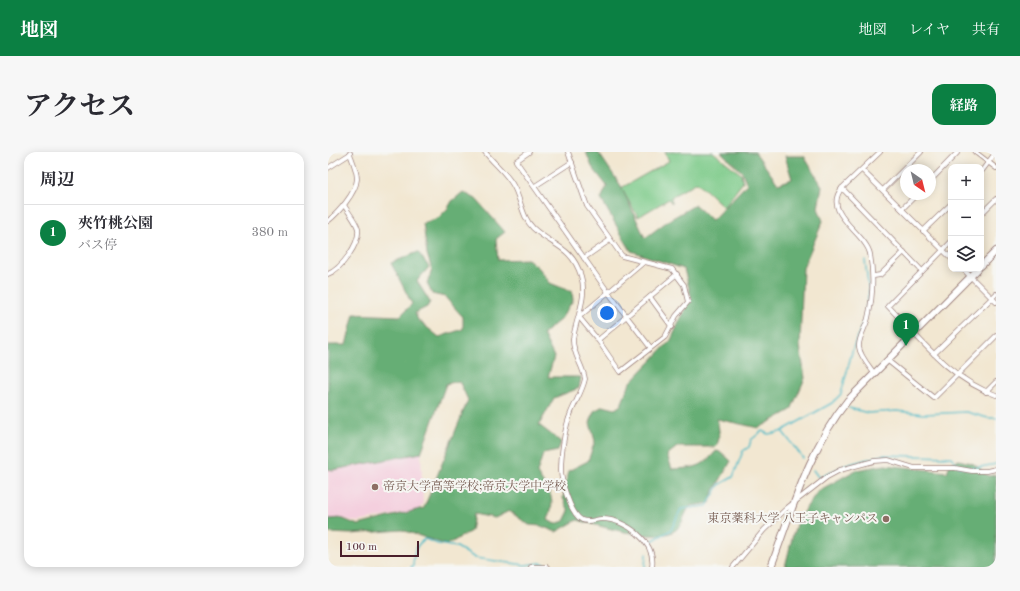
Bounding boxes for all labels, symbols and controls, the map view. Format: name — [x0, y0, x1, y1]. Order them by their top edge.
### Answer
text: 地図 — [20, 22, 58, 41]
text: 地図 — [859, 23, 887, 37]
text: レイヤ — [909, 23, 950, 37]
text: 共有 — [972, 23, 1000, 37]
button: 経路 — [932, 84, 996, 125]
text: アクセス — [24, 94, 135, 122]
north arrow — [900, 164, 936, 200]
map controls — [948, 164, 984, 272]
button: + — [948, 164, 984, 200]
text: 周辺 — [40, 172, 74, 189]
button: − — [948, 200, 984, 236]
text: 夾竹桃公園 — [78, 217, 153, 232]
text: 1 — [49, 226, 57, 239]
text: 380 m — [251, 226, 288, 239]
button: layers — [948, 236, 984, 272]
text: バス停 — [78, 239, 117, 252]
your location — [597, 303, 617, 323]
pin: 1 — [893, 313, 919, 346]
place label: 帝京大学高等学校;帝京大学中学校 — [383, 479, 566, 493]
marker: 帝京大学高等学校;帝京大学中学校 — [370, 482, 380, 492]
place label: 東京薬科大学 八王子キャンパス — [707, 511, 878, 525]
marker: 東京薬科大学 八王子キャンパス — [881, 514, 891, 524]
scale bar — [340, 539, 419, 558]
text: 100 m — [346, 542, 377, 553]

